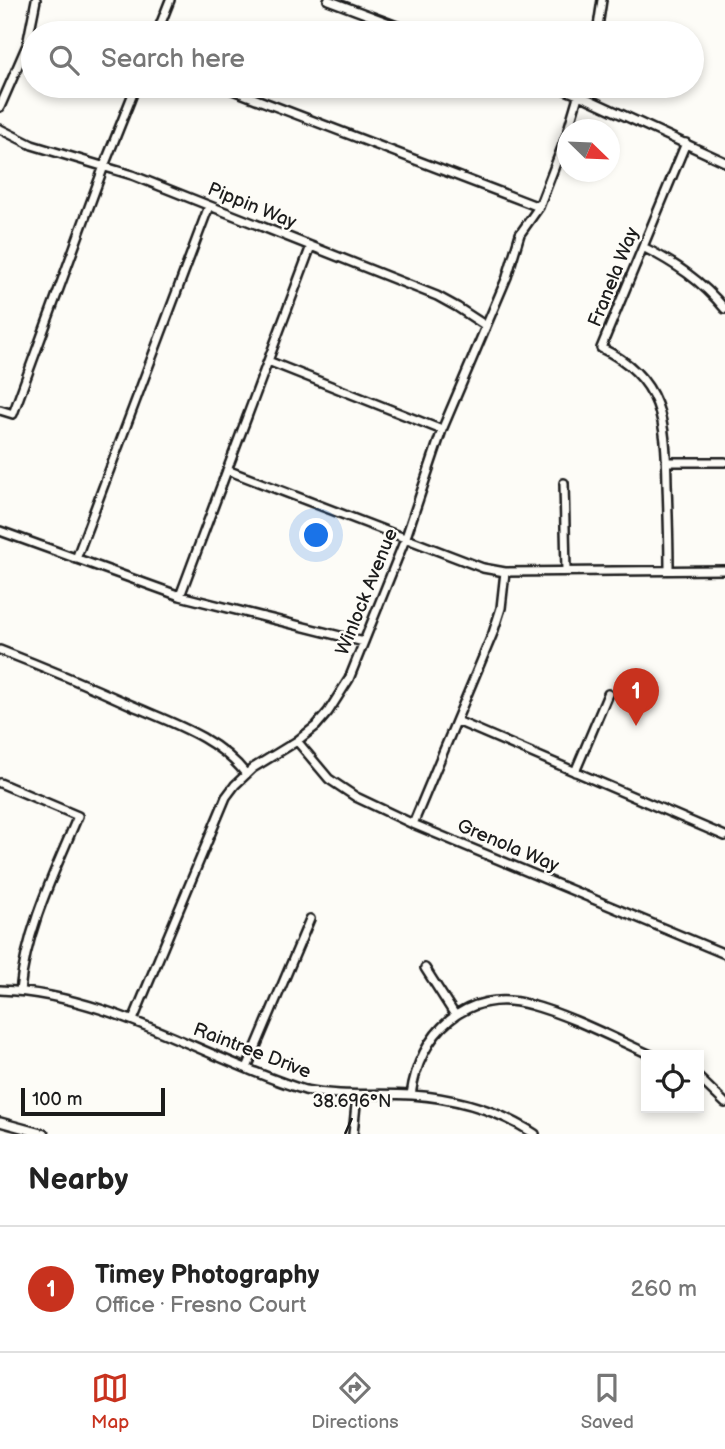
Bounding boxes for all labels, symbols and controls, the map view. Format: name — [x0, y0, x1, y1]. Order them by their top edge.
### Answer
search box — [21, 21, 704, 98]
icon: search — [45, 41, 83, 79]
text: Search here — [101, 44, 245, 75]
north arrow — [557, 119, 620, 182]
street label: Pippin Way — [204, 178, 300, 234]
street label: Franela Way — [584, 223, 645, 330]
your location — [299, 518, 333, 552]
street label: Winlock Avenue — [331, 525, 403, 659]
pin: 1 — [613, 668, 659, 726]
street label: Grenola Way — [454, 814, 563, 878]
street label: Raintree Drive — [190, 1018, 314, 1084]
map controls — [641, 1050, 704, 1113]
button: locate — [641, 1050, 704, 1113]
scale bar — [21, 1085, 164, 1117]
text: 100 m — [32, 1088, 83, 1111]
text: 38.696°N — [313, 1091, 391, 1112]
text: Nearby — [28, 1162, 128, 1198]
text: Timey Photography — [95, 1260, 319, 1291]
text: 1 — [46, 1275, 56, 1303]
text: 260 m — [631, 1275, 697, 1303]
text: Office · Fresno Court — [95, 1291, 306, 1319]
tab: Map — [91, 1369, 129, 1434]
tab: Directions — [311, 1369, 399, 1434]
tab: Saved — [581, 1369, 634, 1434]

